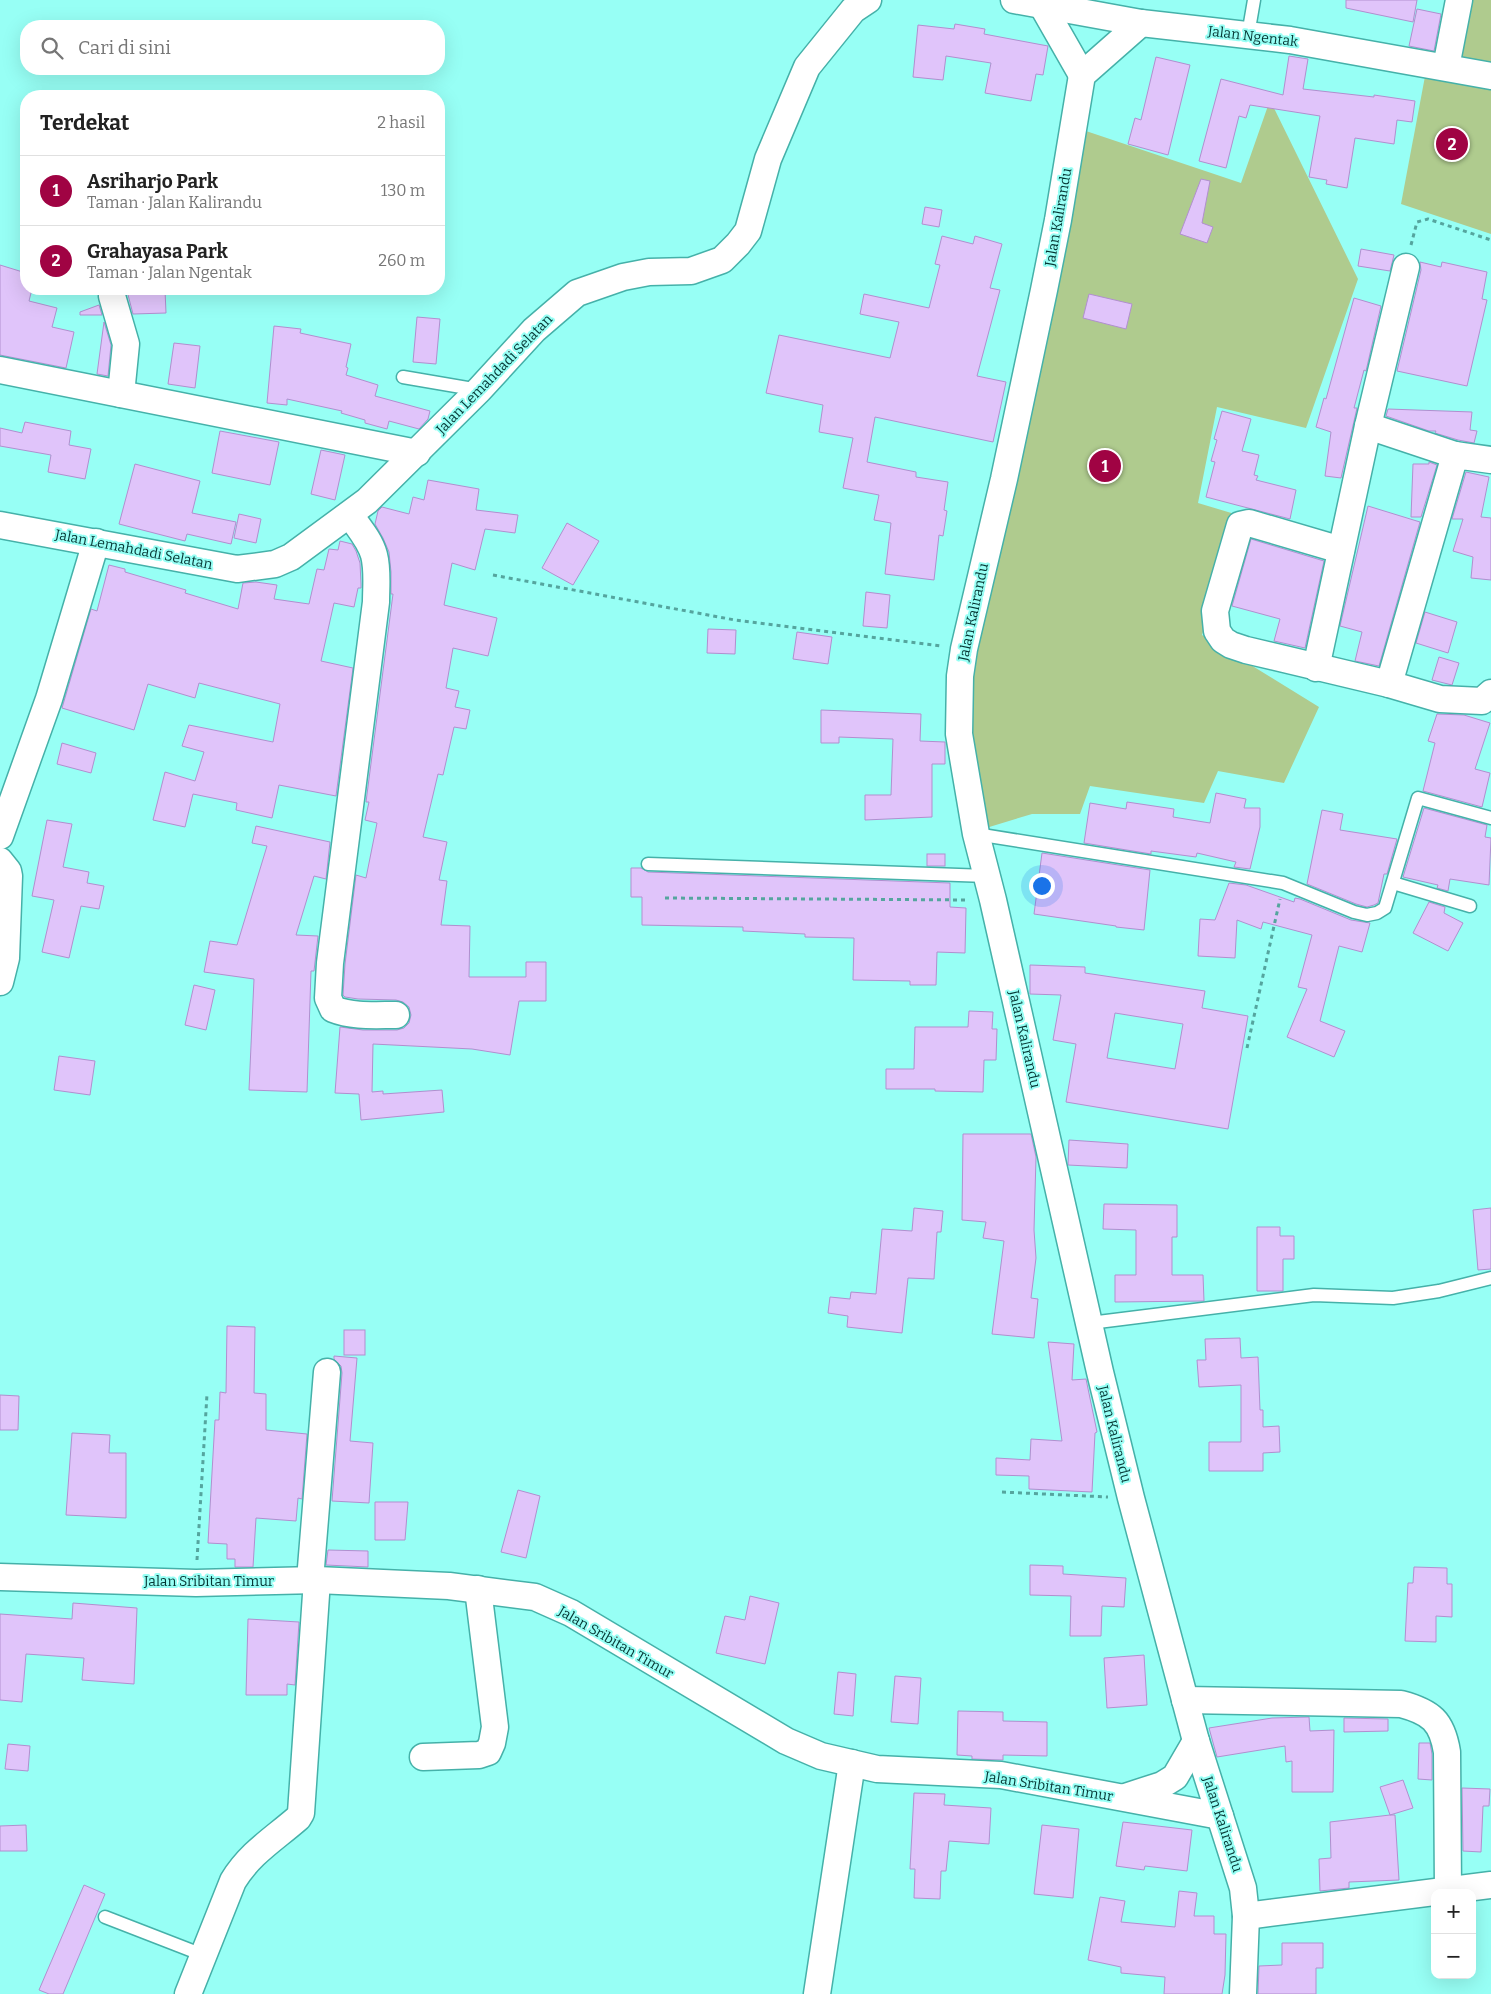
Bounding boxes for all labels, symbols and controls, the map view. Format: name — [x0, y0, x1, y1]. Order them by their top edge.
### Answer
search box — [20, 20, 445, 75]
street label: Jalan Ngentak — [1206, 22, 1299, 50]
icon: search — [38, 34, 66, 62]
text: Cari di sini — [78, 36, 171, 59]
text: Terdekat — [40, 110, 129, 136]
text: 2 hasil — [377, 113, 425, 132]
pin: 2 — [1436, 125, 1468, 163]
street label: Jalan Kalirandu — [1041, 166, 1076, 269]
text: Asriharjo Park — [87, 170, 218, 193]
text: 1 — [53, 181, 59, 200]
text: 130 m — [381, 181, 425, 200]
text: Taman · Jalan Kalirandu — [87, 193, 262, 212]
text: Grahayasa Park — [87, 240, 228, 263]
text: 2 — [51, 251, 61, 270]
text: 260 m — [378, 251, 425, 270]
text: Taman · Jalan Ngentak — [87, 263, 252, 282]
street label: Jalan Lemahdadi Selatan — [432, 311, 556, 439]
pin: 1 — [1089, 447, 1121, 485]
street label: Jalan Lemahdadi Selatan — [53, 526, 214, 573]
street label: Jalan Kalirandu — [955, 561, 992, 664]
your location — [1029, 873, 1055, 899]
street label: Jalan Kalirandu — [1005, 988, 1044, 1090]
street label: Jalan Kalirandu — [1094, 1383, 1135, 1485]
street label: Jalan Sribitan Timur — [143, 1573, 274, 1590]
street label: Jalan Sribitan Timur — [554, 1602, 676, 1682]
street label: Jalan Sribitan Timur — [982, 1768, 1114, 1805]
street label: Jalan Kalirandu — [1199, 1773, 1246, 1874]
map controls — [1431, 1889, 1476, 1979]
button: + — [1431, 1889, 1476, 1934]
button: − — [1431, 1934, 1476, 1979]

